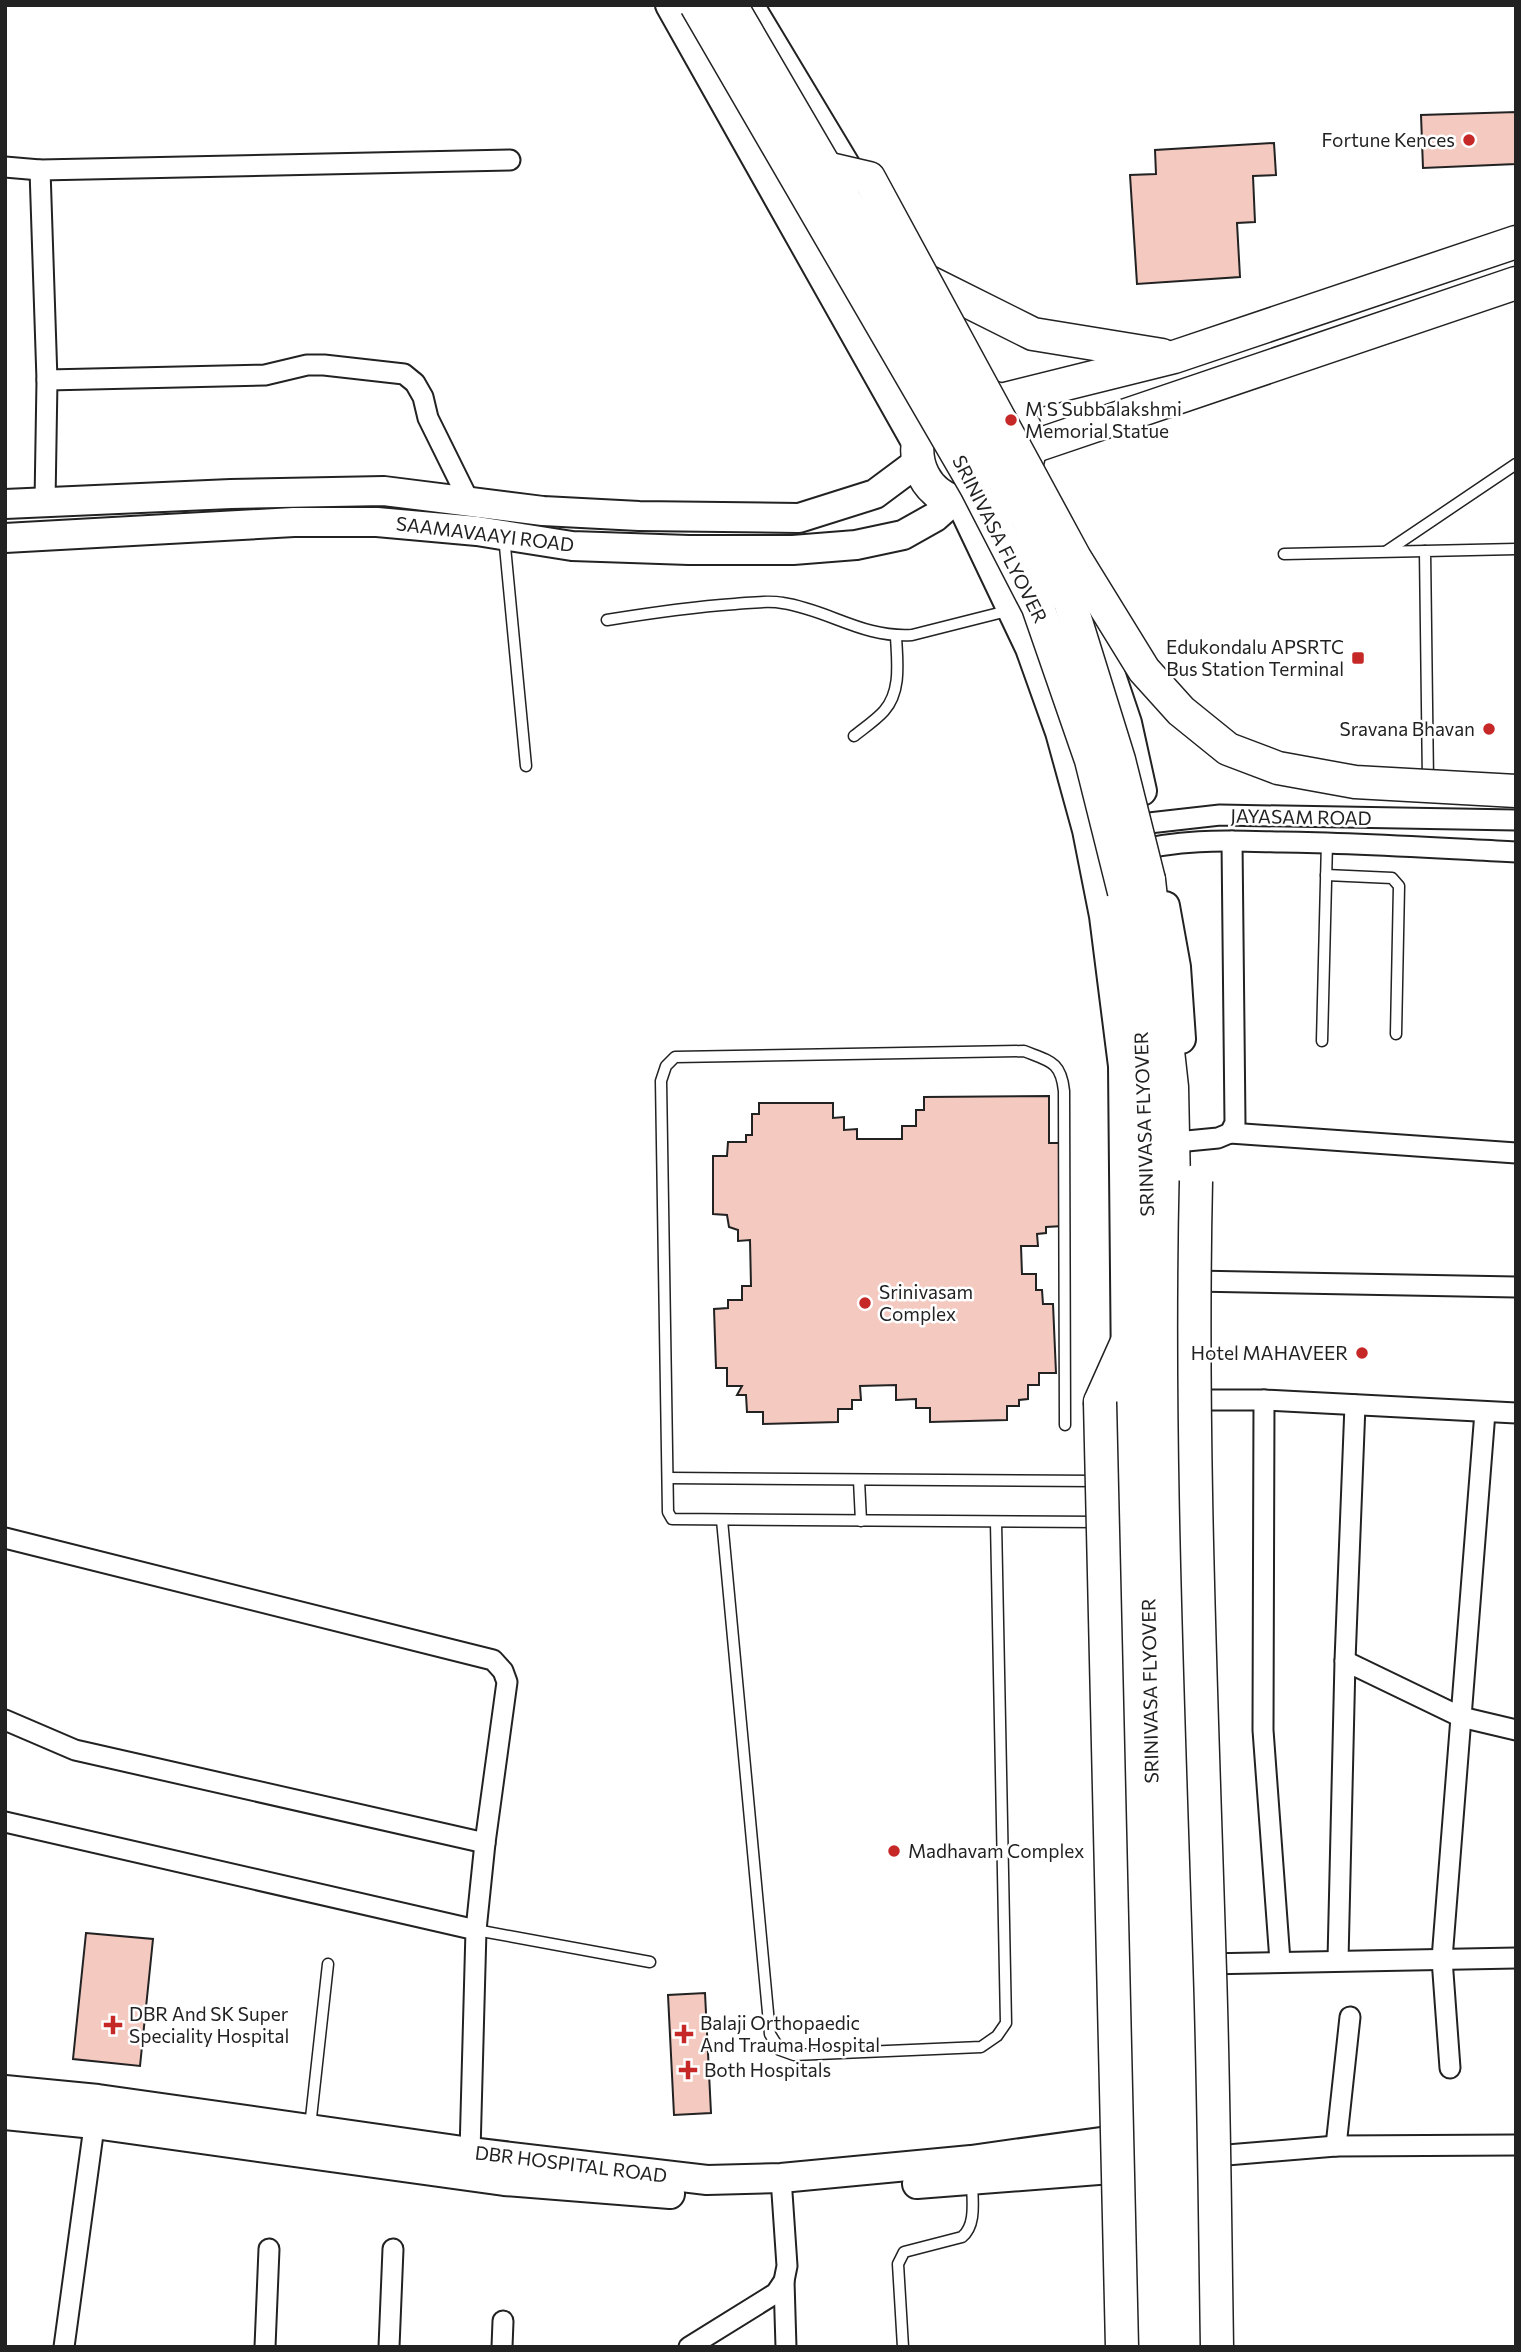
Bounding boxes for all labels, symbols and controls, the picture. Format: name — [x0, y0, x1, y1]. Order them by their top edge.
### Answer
place label: Fortune Kences — [1322, 128, 1455, 151]
marker: Fortune Kences — [1461, 132, 1477, 148]
place label: M S Subbalakshmi Memorial Statue — [1025, 397, 1182, 442]
marker: M S Subbalakshmi Memorial Statue — [1003, 412, 1019, 428]
street label: SRINIVASA FLYOVER — [948, 451, 1053, 627]
street label: SAAMAVAAYI ROAD — [395, 511, 575, 556]
place label: Edukondalu APSRTC Bus Station Terminal — [1166, 635, 1344, 680]
marker: Edukondalu APSRTC Bus Station Terminal — [1350, 650, 1366, 666]
place label: Sravana Bhavan — [1340, 717, 1475, 740]
marker: Sravana Bhavan — [1481, 721, 1497, 737]
street label: JAYASAM ROAD — [1230, 804, 1372, 829]
street label: SRINIVASA FLYOVER — [1129, 1031, 1158, 1217]
place label: Srinivasam Complex — [879, 1280, 973, 1325]
marker: Srinivasam Complex — [857, 1295, 873, 1311]
place label: Hotel MAHAVEER — [1191, 1341, 1348, 1364]
marker: Hotel MAHAVEER — [1354, 1345, 1370, 1361]
street label: SRINIVASA FLYOVER — [1136, 1598, 1163, 1784]
place label: Madhavam Complex — [908, 1839, 1084, 1862]
marker: Madhavam Complex — [886, 1843, 902, 1859]
place label: DBR And SK Super Speciality Hospital — [129, 2002, 289, 2047]
place label: Balaji Orthopaedic And Trauma Hospital — [700, 2011, 880, 2056]
marker: DBR And SK Super Speciality Hospital — [103, 2015, 123, 2035]
marker: Balaji Orthopaedic And Trauma Hospital — [674, 2024, 694, 2044]
place label: Both Hospitals — [704, 2058, 831, 2081]
marker: Both Hospitals — [678, 2060, 698, 2080]
street label: DBR HOSPITAL ROAD — [474, 2140, 668, 2187]

